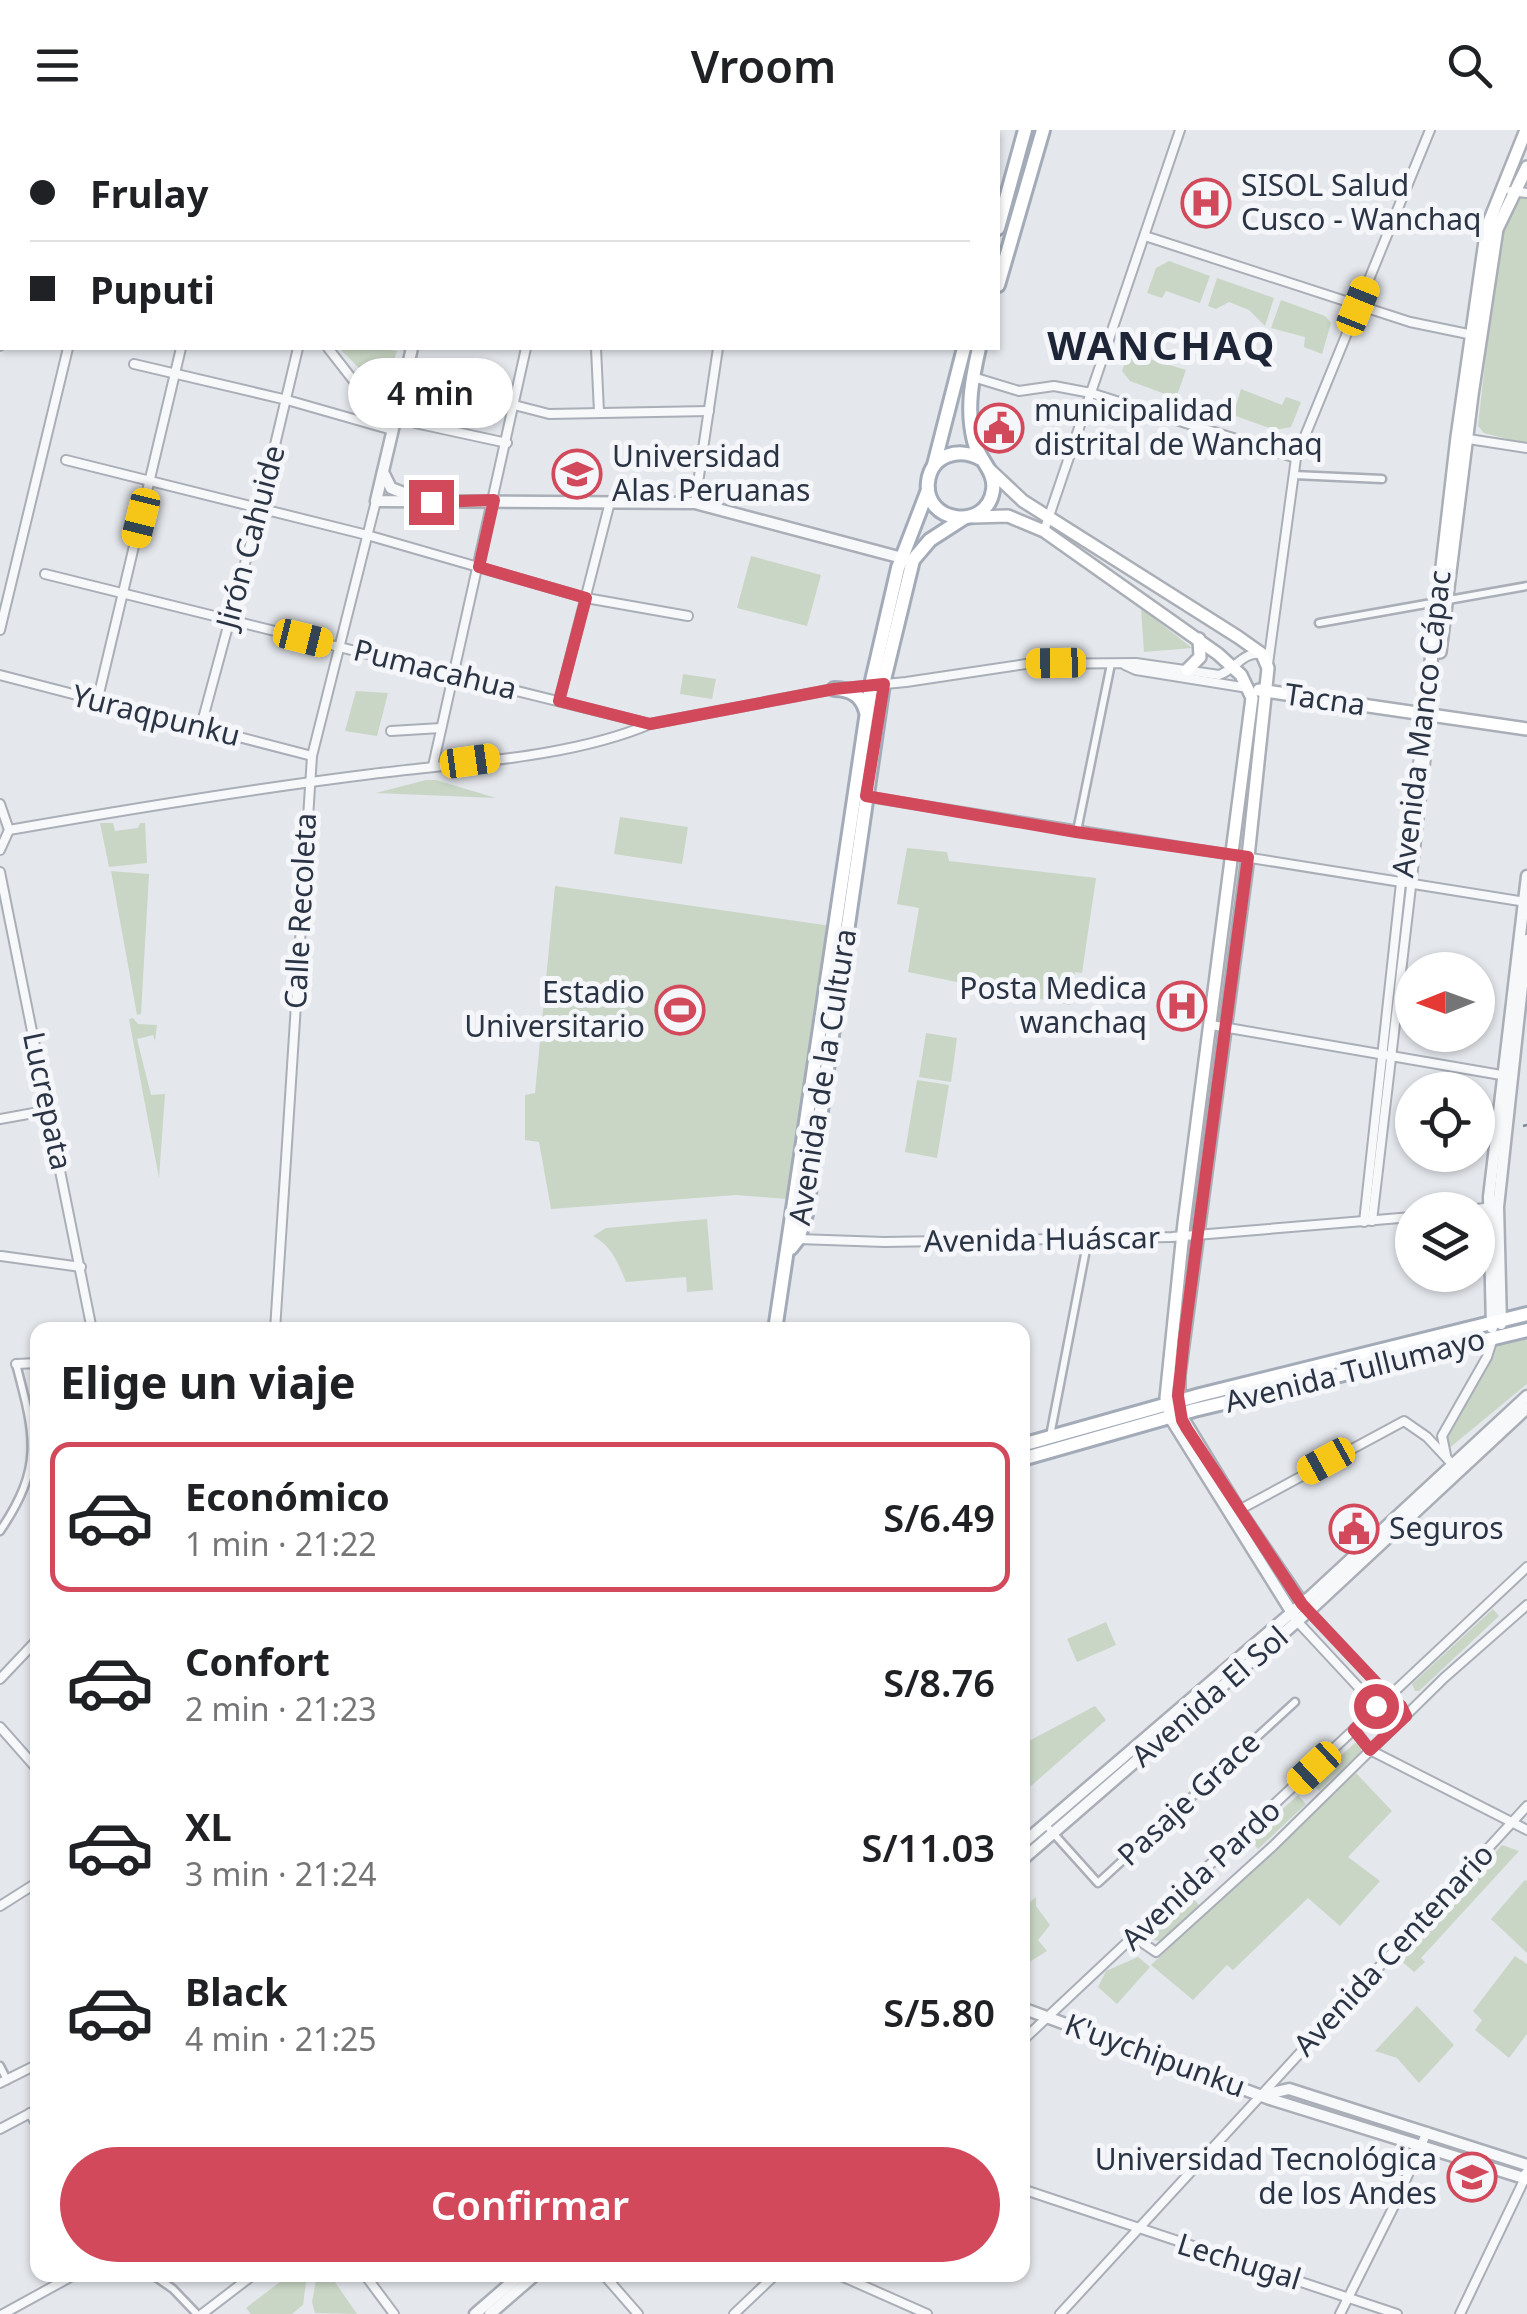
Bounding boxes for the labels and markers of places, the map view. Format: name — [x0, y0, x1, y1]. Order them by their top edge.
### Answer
place label: SISOL Salud Cusco - Wanchaq — [1241, 164, 1482, 239]
hospital icon: SISOL Salud Cusco - Wanchaq — [1180, 177, 1232, 229]
place label: municipalidad distrital de Wanchaq — [1034, 389, 1323, 464]
public building icon: municipalidad distrital de Wanchaq — [973, 402, 1025, 454]
place label: Universidad Alas Peruanas — [612, 435, 810, 510]
school or university icon: Universidad Alas Peruanas — [551, 448, 603, 500]
place label: Posta Medica wanchaq — [959, 967, 1147, 1042]
place label: Estadio Universitario — [464, 971, 645, 1046]
hospital icon: Posta Medica wanchaq — [1156, 980, 1208, 1032]
sports icon: Estadio Universitario — [654, 984, 706, 1036]
public building icon: Seguros — [1328, 1503, 1380, 1555]
place label: Seguros — [1389, 1507, 1504, 1548]
place label: Universidad Tecnológica de los Andes — [1095, 2138, 1437, 2213]
school or university icon: Universidad Tecnológica de los Andes — [1446, 2151, 1498, 2203]

